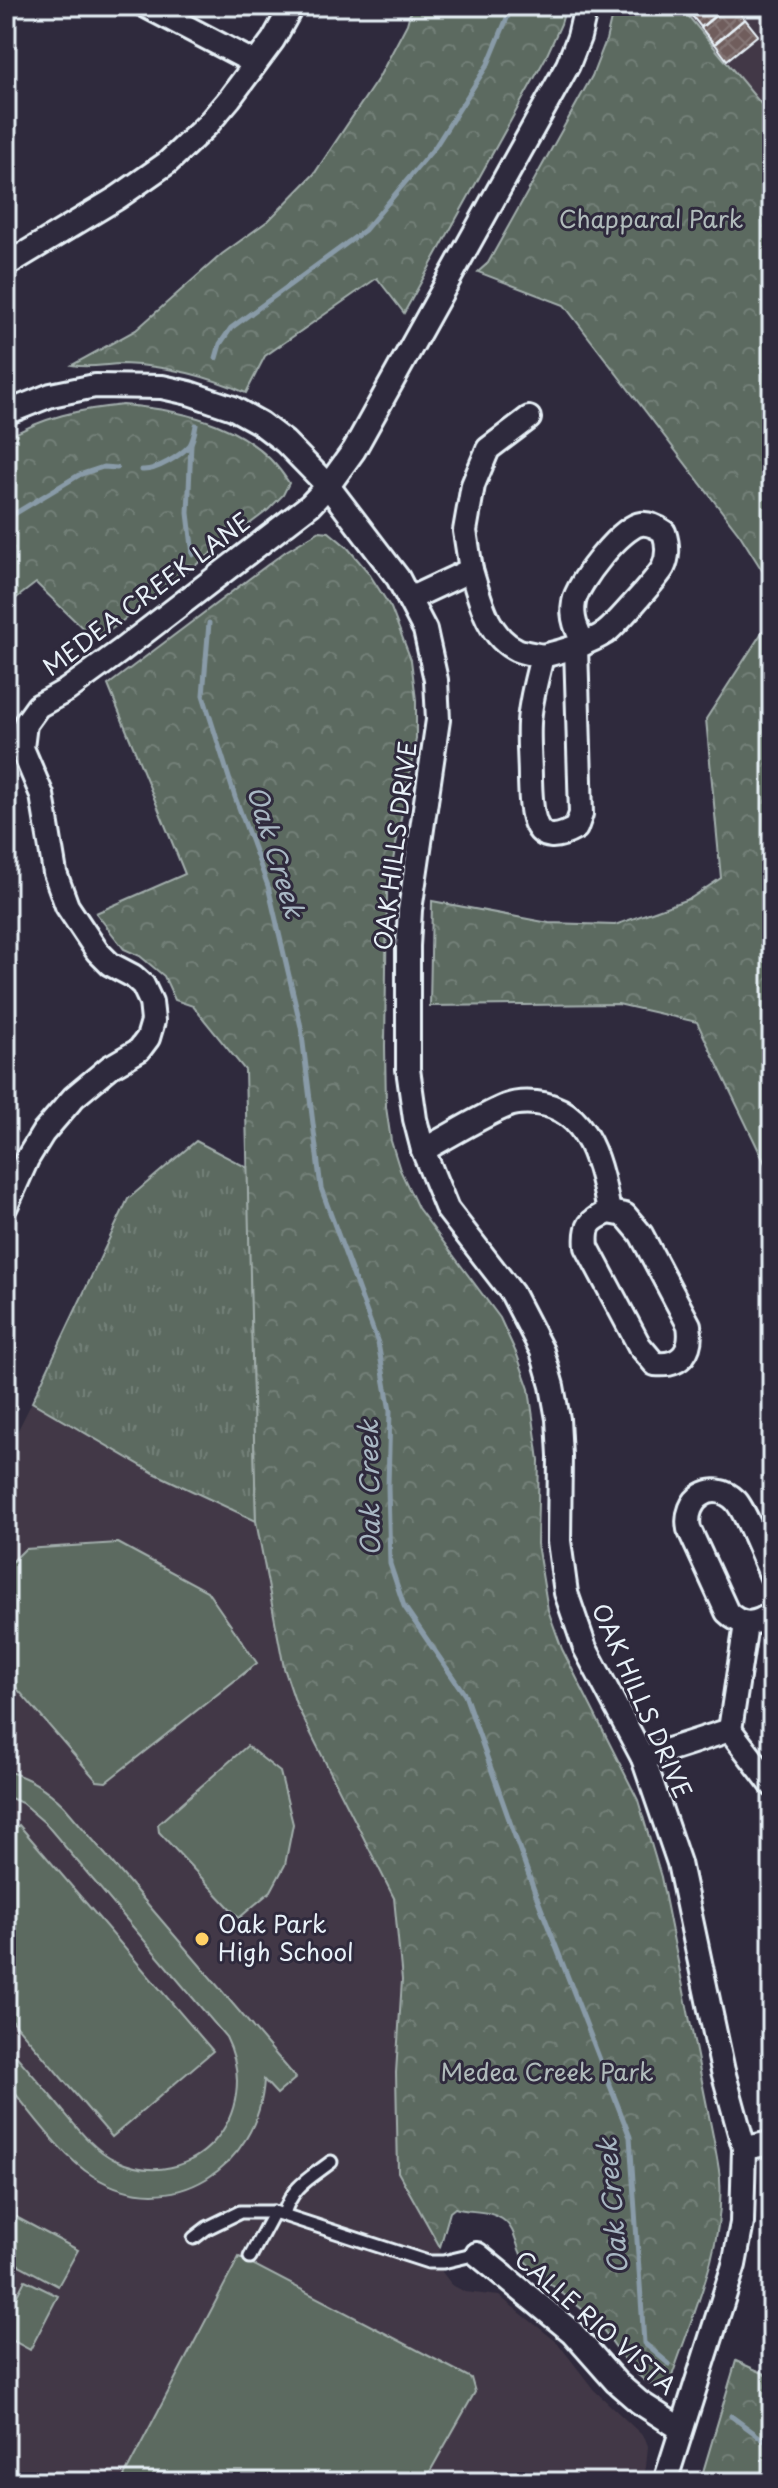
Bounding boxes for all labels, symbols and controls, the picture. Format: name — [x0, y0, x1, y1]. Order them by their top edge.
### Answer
park label: Chapparal Park — [559, 200, 743, 236]
street label: MEDEA CREEK LANE — [34, 503, 257, 684]
street label: OAK HILLS DRIVE — [363, 739, 425, 952]
water label: Oak Creek — [238, 781, 315, 924]
water label: Oak Creek — [348, 1418, 389, 1557]
street label: OAK HILLS DRIVE — [584, 1597, 702, 1804]
place label: Oak Park High School — [218, 1905, 354, 1969]
marker: Oak Park High School — [193, 1930, 211, 1948]
park label: Medea Creek Park — [440, 2053, 654, 2089]
water label: Oak Creek — [586, 2135, 637, 2276]
street label: CALLE RIO VISTA — [507, 2241, 685, 2402]

